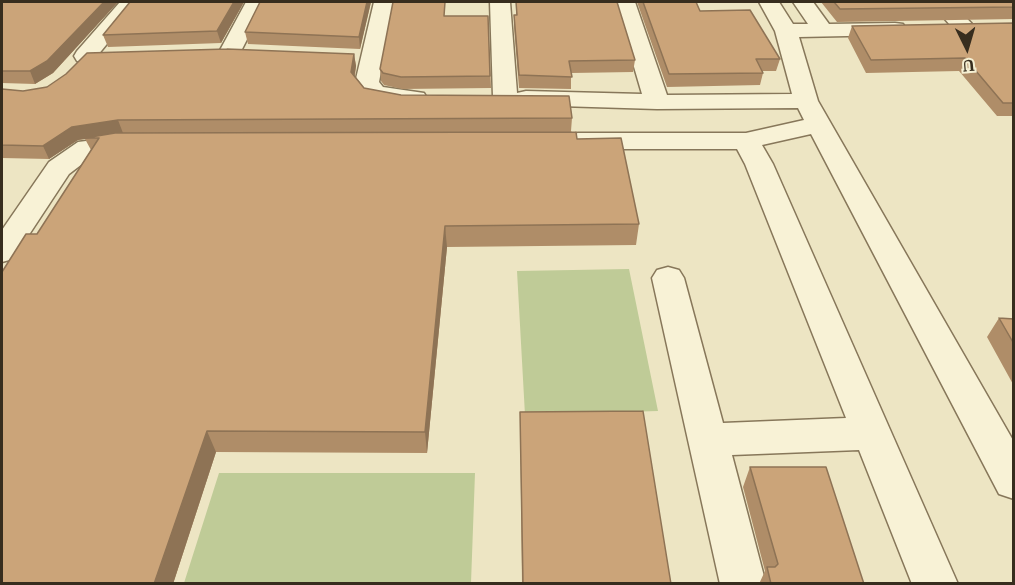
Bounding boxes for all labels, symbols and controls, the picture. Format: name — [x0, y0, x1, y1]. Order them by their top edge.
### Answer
north arrow — [937, 18, 997, 78]
text: U — [962, 55, 976, 76]

